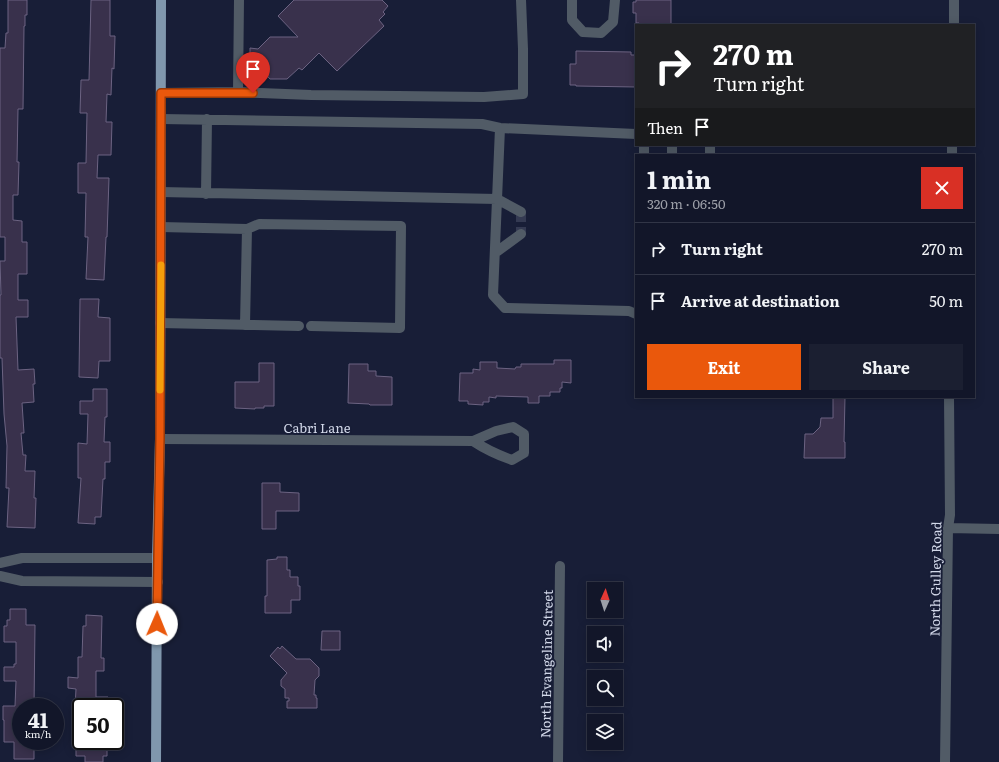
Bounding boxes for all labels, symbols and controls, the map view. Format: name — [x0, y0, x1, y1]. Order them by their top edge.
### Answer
text: 270 m — [713, 32, 794, 74]
icon: right — [647, 40, 699, 92]
pin — [236, 52, 270, 93]
icon: arrive — [242, 58, 264, 80]
text: Turn right — [713, 70, 804, 97]
text: Then — [647, 116, 683, 139]
icon: arrive — [691, 116, 713, 138]
text: 1 min — [647, 161, 711, 196]
button: close — [921, 167, 963, 209]
text: 320 m · 06:50 — [647, 194, 725, 213]
text: Turn right — [681, 237, 763, 260]
text: 270 m — [922, 237, 963, 260]
icon: right — [647, 238, 669, 260]
text: Arrive at destination — [681, 289, 840, 312]
text: 50 m — [929, 289, 963, 312]
icon: arrive — [647, 290, 669, 312]
button: Exit — [647, 344, 801, 390]
button: Share — [809, 344, 963, 390]
street label: Cabri Lane — [284, 418, 351, 437]
street label: North Gulley Road — [924, 521, 946, 637]
north arrow — [587, 582, 623, 618]
map controls — [587, 582, 623, 750]
street label: North Evangeline Street — [535, 589, 557, 738]
position arrow — [136, 603, 178, 645]
button: sound — [587, 626, 623, 662]
button: search — [587, 670, 623, 706]
speed limit sign: 50 — [72, 698, 124, 750]
text: 41 — [28, 704, 48, 734]
button: layers — [587, 714, 623, 750]
text: km/h — [25, 726, 51, 741]

